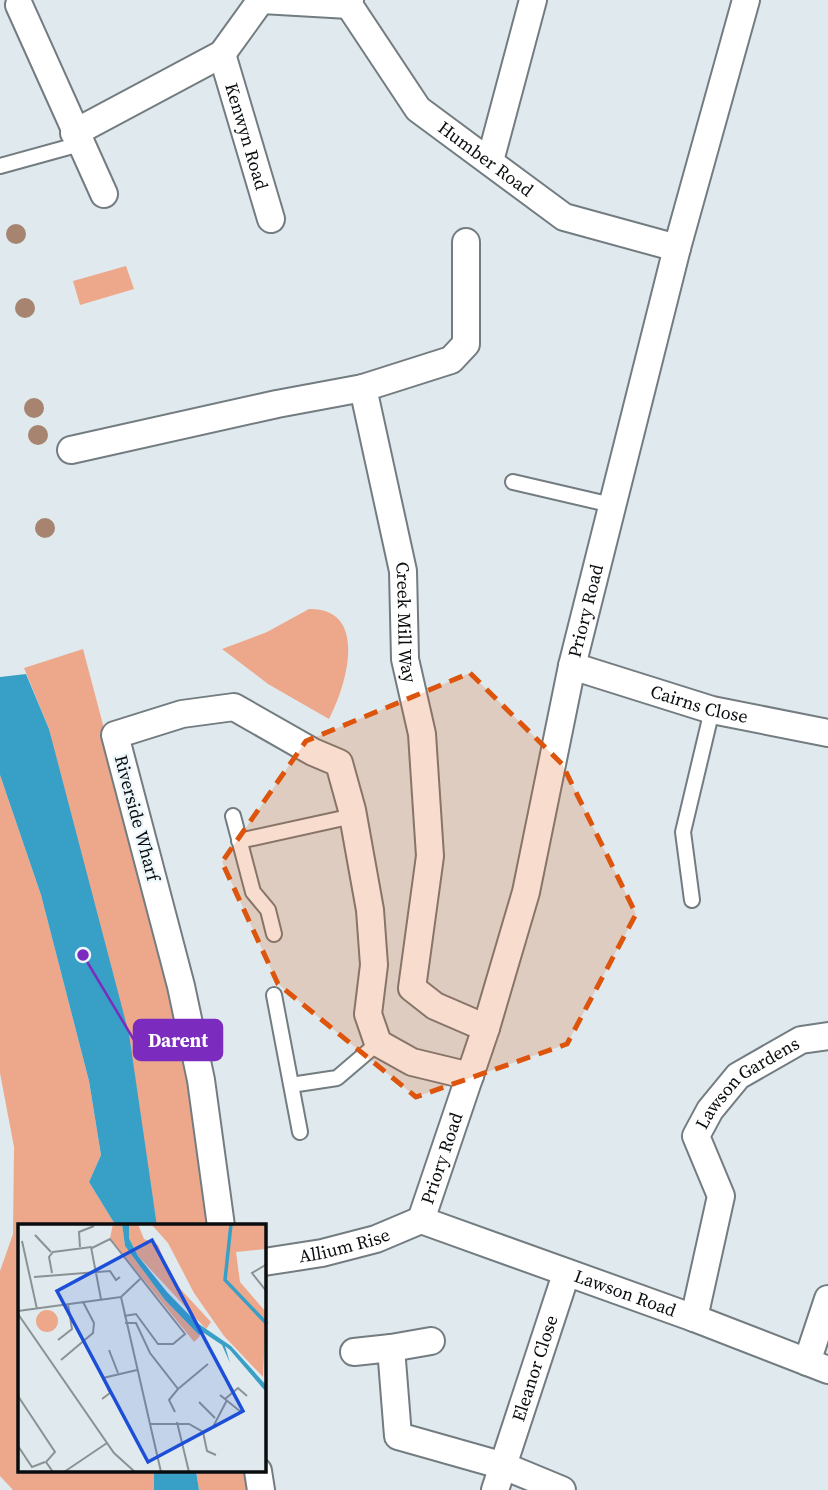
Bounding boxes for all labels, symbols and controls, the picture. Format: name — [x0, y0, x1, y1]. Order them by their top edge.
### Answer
street label: Kenwyn Road — [219, 80, 275, 193]
street label: Humber Road — [433, 115, 539, 202]
street label: Creek Mill Way — [389, 559, 423, 686]
street label: Priory Road — [562, 561, 609, 660]
street label: Cairns Close — [648, 678, 750, 729]
street label: Riverside Wharf — [109, 752, 167, 885]
callout: Darent — [134, 1020, 222, 1060]
text: Darent — [148, 1027, 208, 1053]
street label: Lawson Gardens — [689, 1030, 804, 1133]
street label: Priory Road — [414, 1109, 469, 1207]
street label: Allium Rise — [297, 1222, 394, 1268]
inset map — [18, 1224, 266, 1472]
street label: Lawson Road — [571, 1263, 680, 1323]
street label: Eleanor Close — [505, 1312, 564, 1425]

